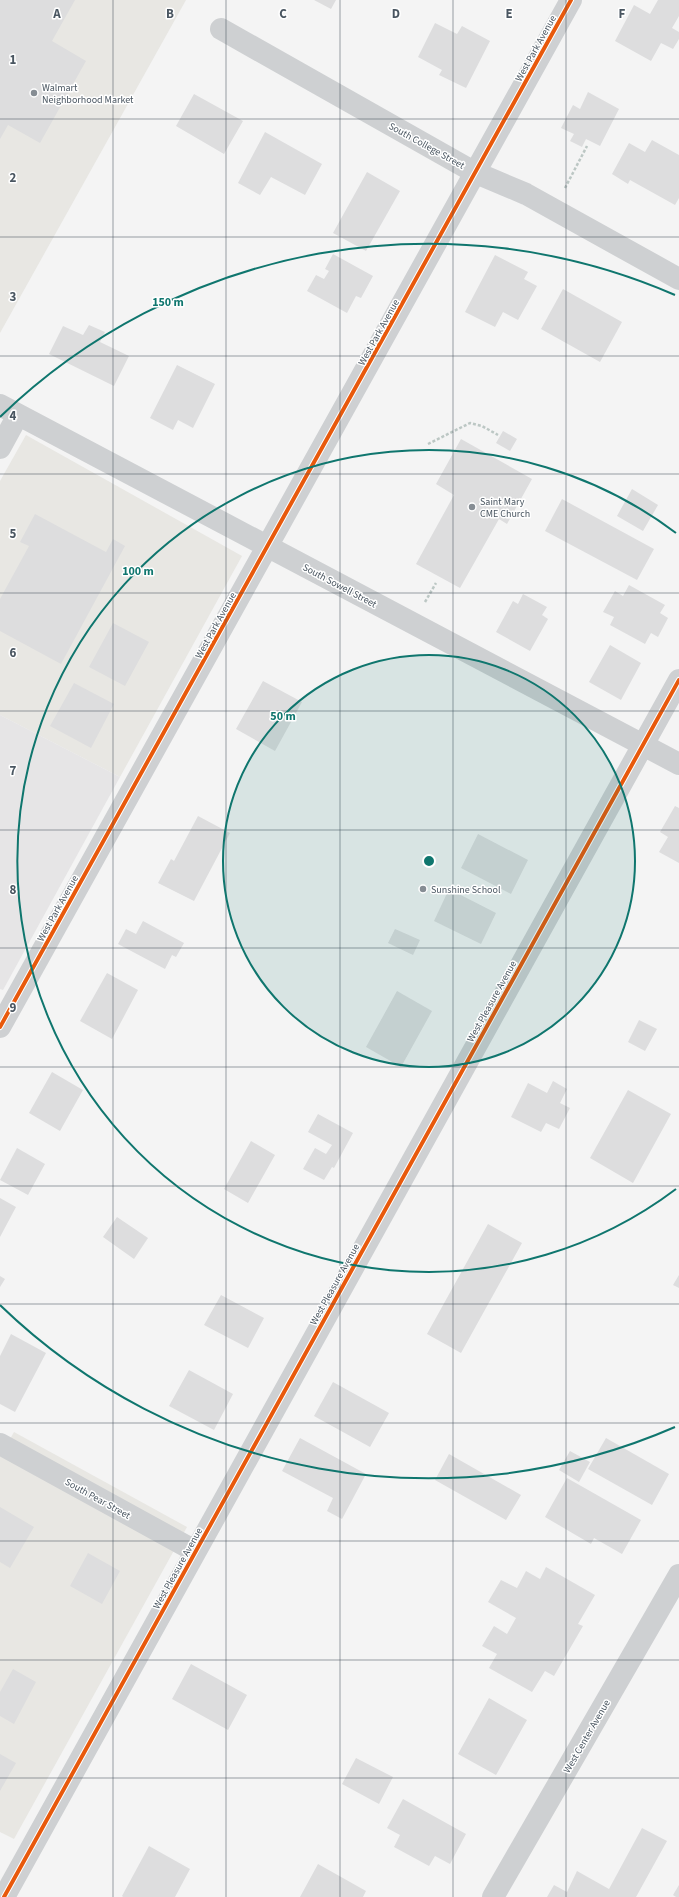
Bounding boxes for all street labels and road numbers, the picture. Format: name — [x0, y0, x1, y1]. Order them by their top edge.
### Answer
street label: West Park Avenue — [512, 13, 560, 84]
street label: South College Street — [386, 119, 468, 173]
street label: West Park Avenue — [355, 297, 403, 368]
street label: South Sowell Street — [300, 560, 380, 612]
street label: West Park Avenue — [192, 590, 240, 661]
street label: West Park Avenue — [34, 873, 82, 944]
street label: West Pleasure Avenue — [464, 958, 520, 1045]
street label: West Pleasure Avenue — [307, 1241, 363, 1328]
street label: South Pear Street — [62, 1475, 133, 1523]
street label: West Pleasure Avenue — [150, 1525, 206, 1612]
street label: West Center Avenue — [560, 1697, 614, 1776]

